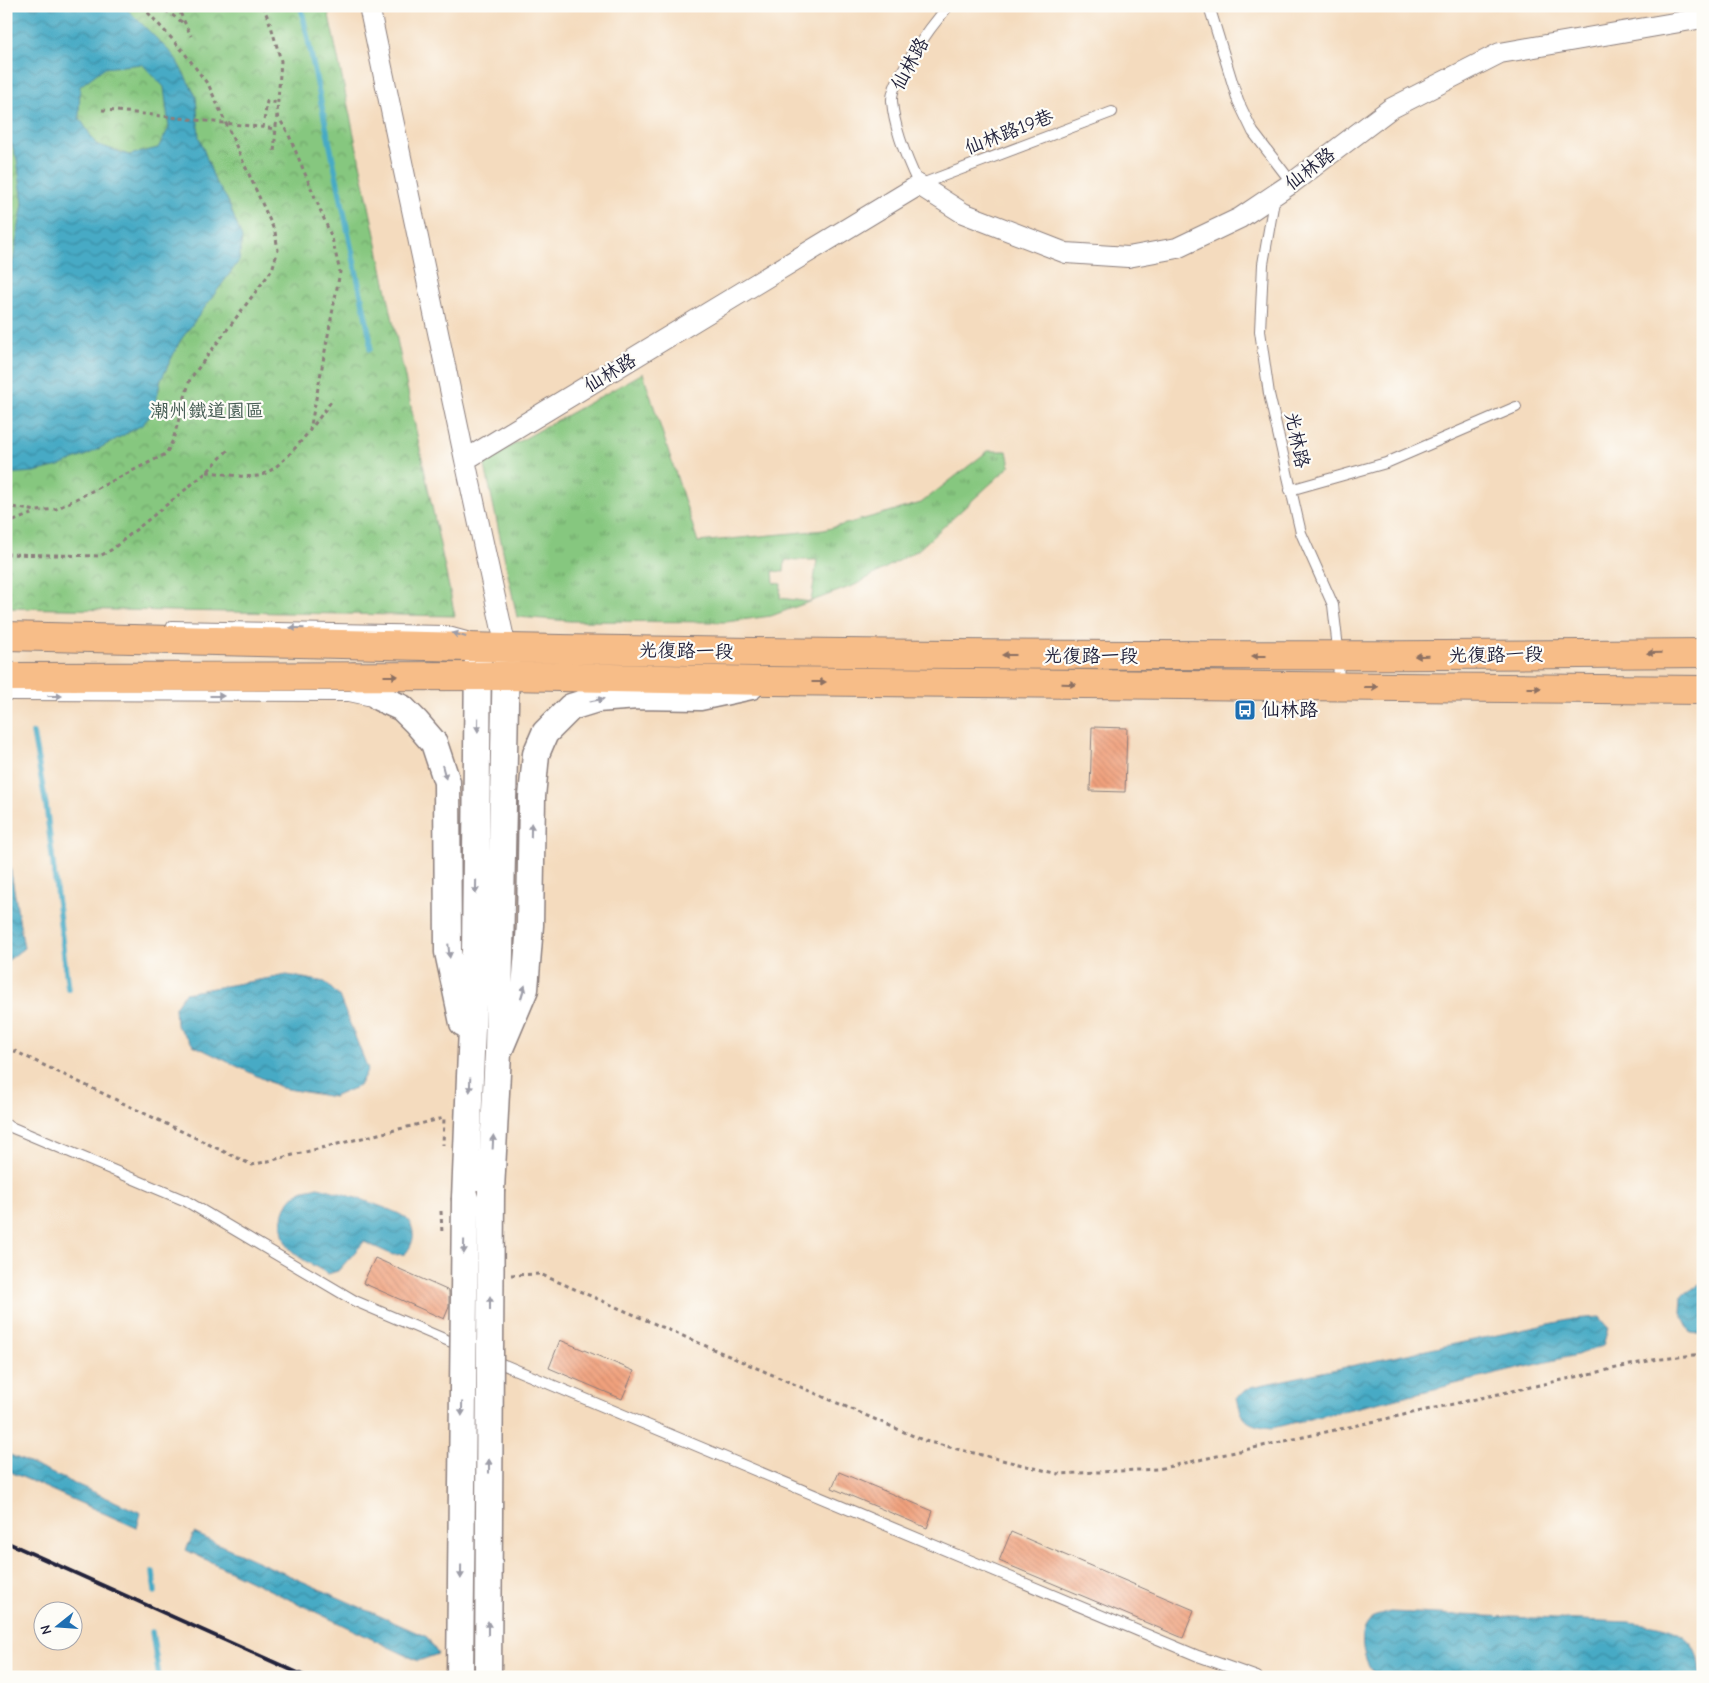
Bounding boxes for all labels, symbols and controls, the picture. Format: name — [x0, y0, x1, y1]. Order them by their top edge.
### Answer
street label: 仙林路 — [887, 34, 933, 94]
street label: 仙林路19巷 — [961, 105, 1057, 159]
street label: 仙林路 — [1281, 143, 1339, 195]
street label: 仙林路 — [580, 349, 640, 397]
park label: 潮州鐵道園區 — [150, 400, 264, 422]
street label: 光林路 — [1280, 410, 1314, 470]
one-way arrow — [289, 624, 305, 632]
one-way arrow — [452, 630, 467, 638]
street label: 光復路一段 — [638, 639, 734, 663]
street label: 光復路一段 — [1448, 643, 1544, 667]
street label: 光復路一段 — [1043, 645, 1139, 667]
one-way arrow — [1646, 649, 1662, 657]
one-way arrow — [1001, 651, 1017, 659]
one-way arrow — [1251, 652, 1267, 660]
one-way arrow — [1413, 652, 1429, 660]
one-way arrow — [383, 672, 399, 680]
one-way arrow — [811, 678, 827, 686]
one-way arrow — [1061, 680, 1077, 688]
one-way arrow — [1364, 683, 1380, 691]
one-way arrow — [1526, 684, 1542, 692]
one-way arrow — [47, 692, 63, 700]
one-way arrow — [210, 692, 226, 700]
one-way arrow — [589, 696, 604, 704]
bus stop icon: 仙林路 — [1233, 698, 1257, 722]
place label: 仙林路 — [1261, 699, 1318, 721]
one-way arrow — [474, 717, 482, 733]
one-way arrow — [441, 764, 449, 779]
one-way arrow — [527, 822, 535, 838]
one-way arrow — [472, 880, 480, 896]
one-way arrow — [445, 944, 453, 960]
one-way arrow — [520, 984, 528, 999]
one-way arrow — [465, 1077, 473, 1093]
one-way arrow — [490, 1134, 498, 1150]
one-way arrow — [460, 1239, 468, 1255]
one-way arrow — [486, 1295, 494, 1311]
one-way arrow — [458, 1402, 466, 1418]
one-way arrow — [485, 1457, 493, 1473]
one-way arrow — [457, 1564, 465, 1580]
north arrow — [32, 1600, 82, 1650]
one-way arrow — [484, 1620, 492, 1636]
text: N — [37, 1623, 56, 1637]

